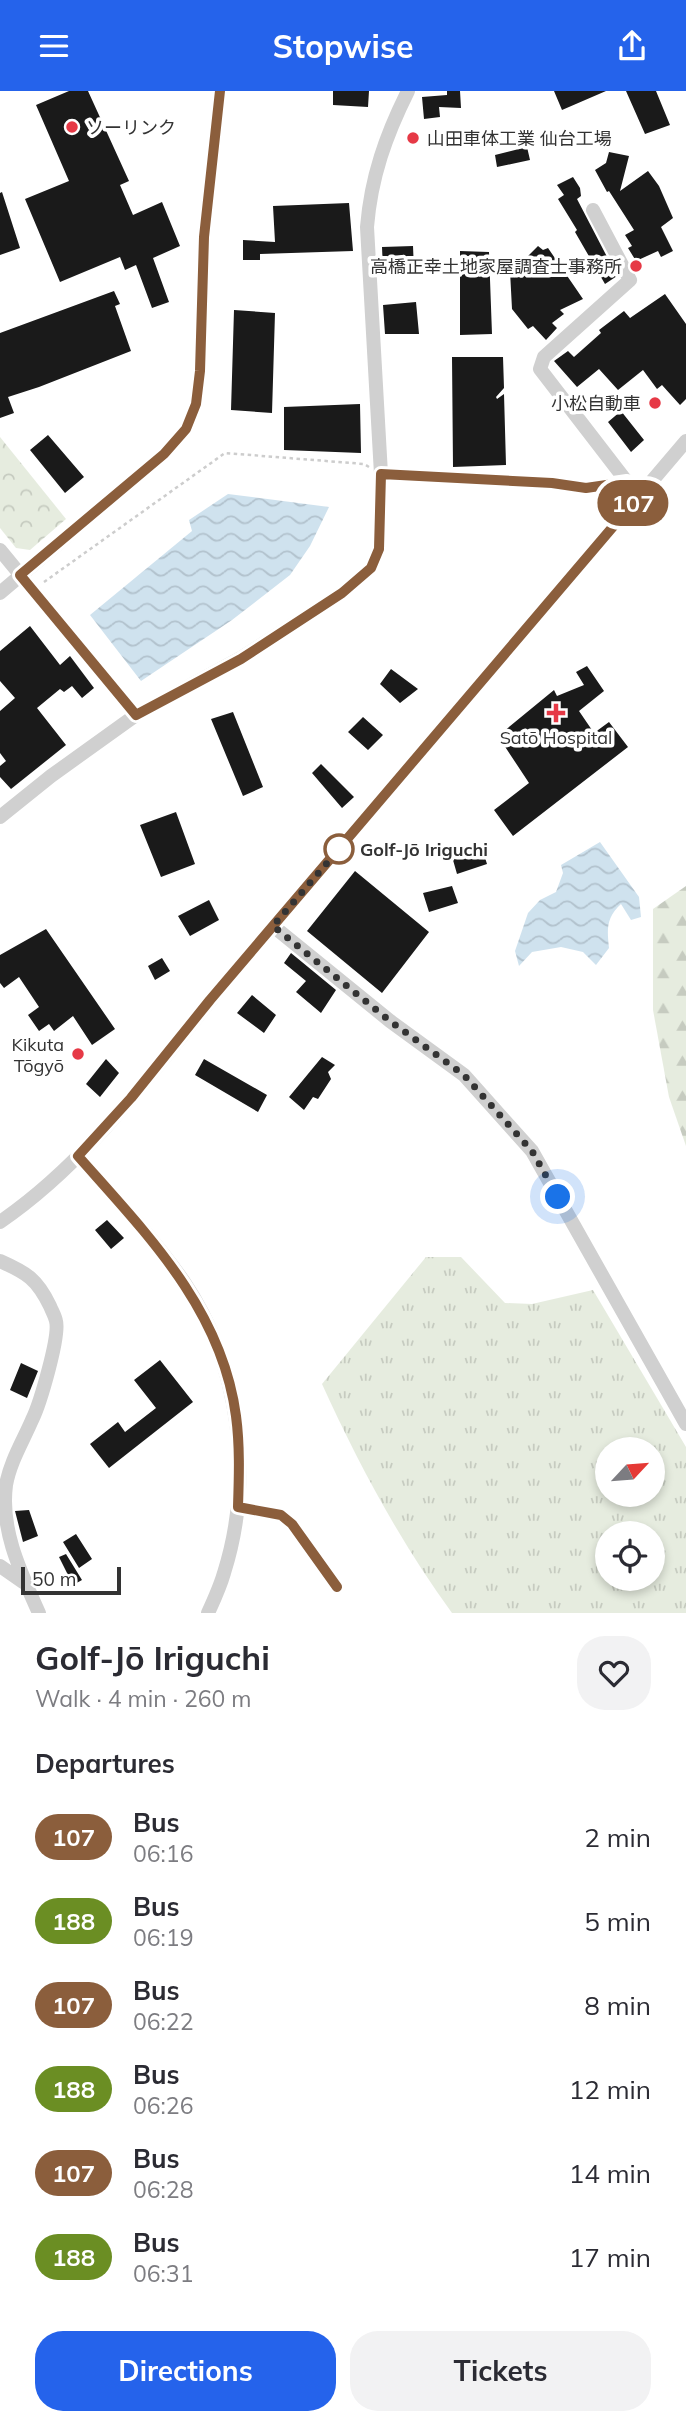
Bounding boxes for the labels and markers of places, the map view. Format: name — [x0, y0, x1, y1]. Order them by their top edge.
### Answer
place label: ソーリンク — [86, 116, 176, 139]
marker: ソーリンク — [64, 119, 80, 135]
place label: 山田車体工業 仙台工場 — [427, 127, 612, 150]
marker: 山田車体工業 仙台工場 — [405, 130, 421, 146]
place label: 高橋正幸土地家屋調査士事務所 — [370, 255, 622, 278]
marker: 高橋正幸土地家屋調査士事務所 — [628, 258, 644, 274]
place label: 小松自動車 — [551, 392, 641, 415]
marker: 小松自動車 — [647, 395, 663, 411]
marker: Satō Hospital — [546, 703, 566, 723]
place label: Satō Hospital — [500, 726, 612, 749]
marker: Golf-Jō Iriguchi — [324, 834, 354, 864]
place label: Golf-Jō Iriguchi — [360, 838, 488, 861]
place label: Kikuta Tōgyō — [12, 1033, 64, 1077]
marker: Kikuta Tōgyō — [70, 1046, 86, 1062]

